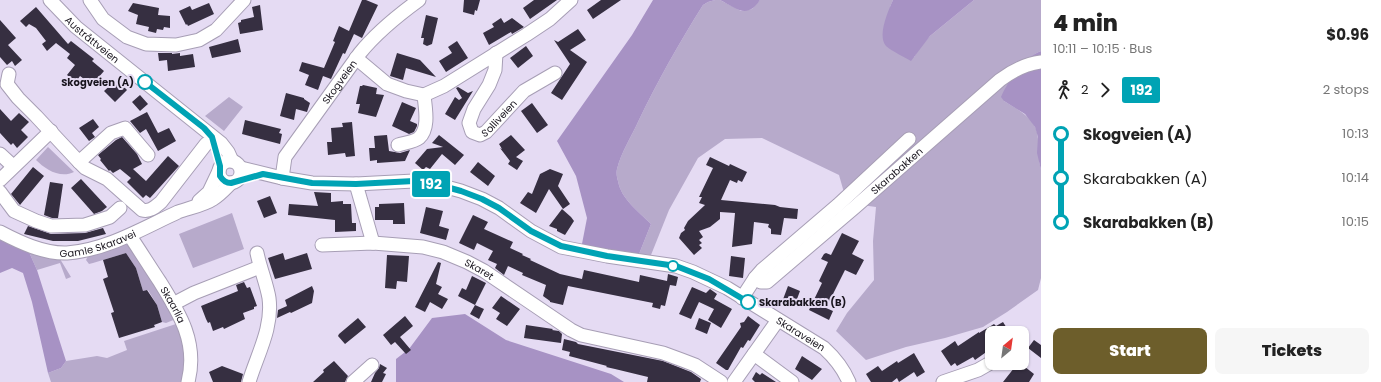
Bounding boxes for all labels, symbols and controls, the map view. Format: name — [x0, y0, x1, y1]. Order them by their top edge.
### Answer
text: 4 min — [1053, 8, 1118, 39]
street label: Austråttveien — [62, 13, 123, 67]
text: $0.96 — [1326, 24, 1369, 45]
text: 10:11 – 10:15 · Bus — [1053, 39, 1152, 58]
street label: Skogveien — [318, 57, 360, 107]
marker: Skogveien (A) — [137, 74, 153, 90]
place label: Skogveien (A) — [61, 75, 134, 90]
icon: walk — [1053, 79, 1075, 101]
icon: forward — [1094, 79, 1116, 101]
text: 2 — [1081, 80, 1088, 99]
text: 192 — [1130, 80, 1152, 100]
text: 2 stops — [1323, 80, 1369, 99]
street label: Solliveien — [479, 96, 520, 141]
text: Skogveien (A) — [1083, 124, 1192, 145]
text: 10:13 — [1342, 124, 1369, 143]
street label: Skarabakken — [867, 144, 926, 198]
text: Skarabakken (A) — [1083, 168, 1208, 189]
text: 10:14 — [1342, 168, 1369, 187]
line badge: 192 — [408, 171, 454, 197]
text: 192 — [420, 174, 442, 194]
text: Skarabakken (B) — [1083, 212, 1214, 233]
text: 10:15 — [1342, 212, 1369, 231]
street label: Gamle Skaravei — [60, 226, 138, 261]
street label: Skaret — [462, 255, 497, 283]
unlabelled marker — [667, 260, 679, 272]
street label: Skaarlia — [157, 283, 189, 325]
marker: Skarabakken (B) — [740, 294, 756, 310]
place label: Skarabakken (B) — [759, 295, 846, 310]
street label: Skaraveien — [773, 313, 828, 355]
north arrow — [985, 326, 1029, 370]
map controls — [985, 326, 1029, 370]
button: Start — [1053, 328, 1207, 374]
button: Tickets — [1215, 328, 1369, 374]

